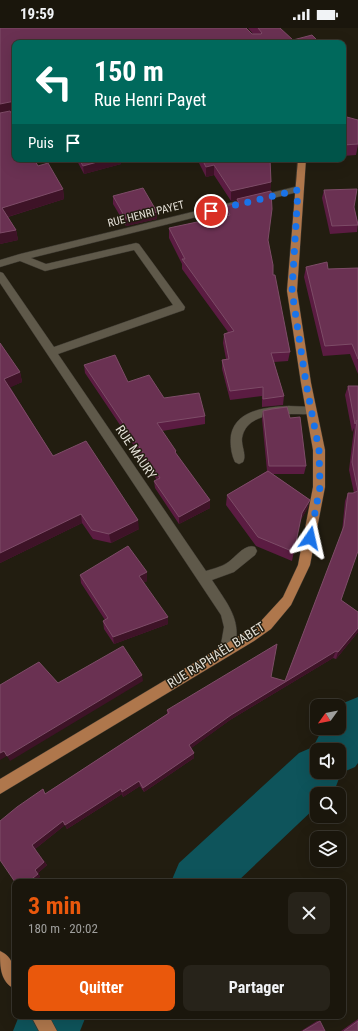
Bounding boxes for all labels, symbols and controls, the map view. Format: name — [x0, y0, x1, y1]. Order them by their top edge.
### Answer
text: 19:59 — [20, 5, 54, 23]
text: 150 m — [94, 55, 164, 88]
icon: left — [28, 56, 80, 108]
text: Rue Henri Payet — [94, 89, 206, 110]
icon: arrive — [62, 132, 84, 154]
text: Puis — [28, 134, 54, 152]
pin — [194, 194, 228, 228]
street label: RUE HENRI PAYET — [106, 198, 186, 230]
icon: arrive — [200, 200, 222, 222]
street label: RUE MAURY — [113, 422, 160, 482]
position arrow — [289, 517, 331, 559]
street label: RUE RAPHAËL BABET — [165, 619, 267, 691]
north arrow — [310, 699, 346, 735]
map controls — [310, 699, 346, 867]
button: sound — [310, 743, 346, 779]
button: search — [310, 787, 346, 823]
button: layers — [310, 831, 346, 867]
text: 3 min — [28, 892, 81, 920]
button: close — [288, 892, 330, 934]
text: 180 m · 20:02 — [28, 921, 98, 936]
button: Quitter — [28, 965, 175, 1011]
button: Partager — [183, 965, 330, 1011]

